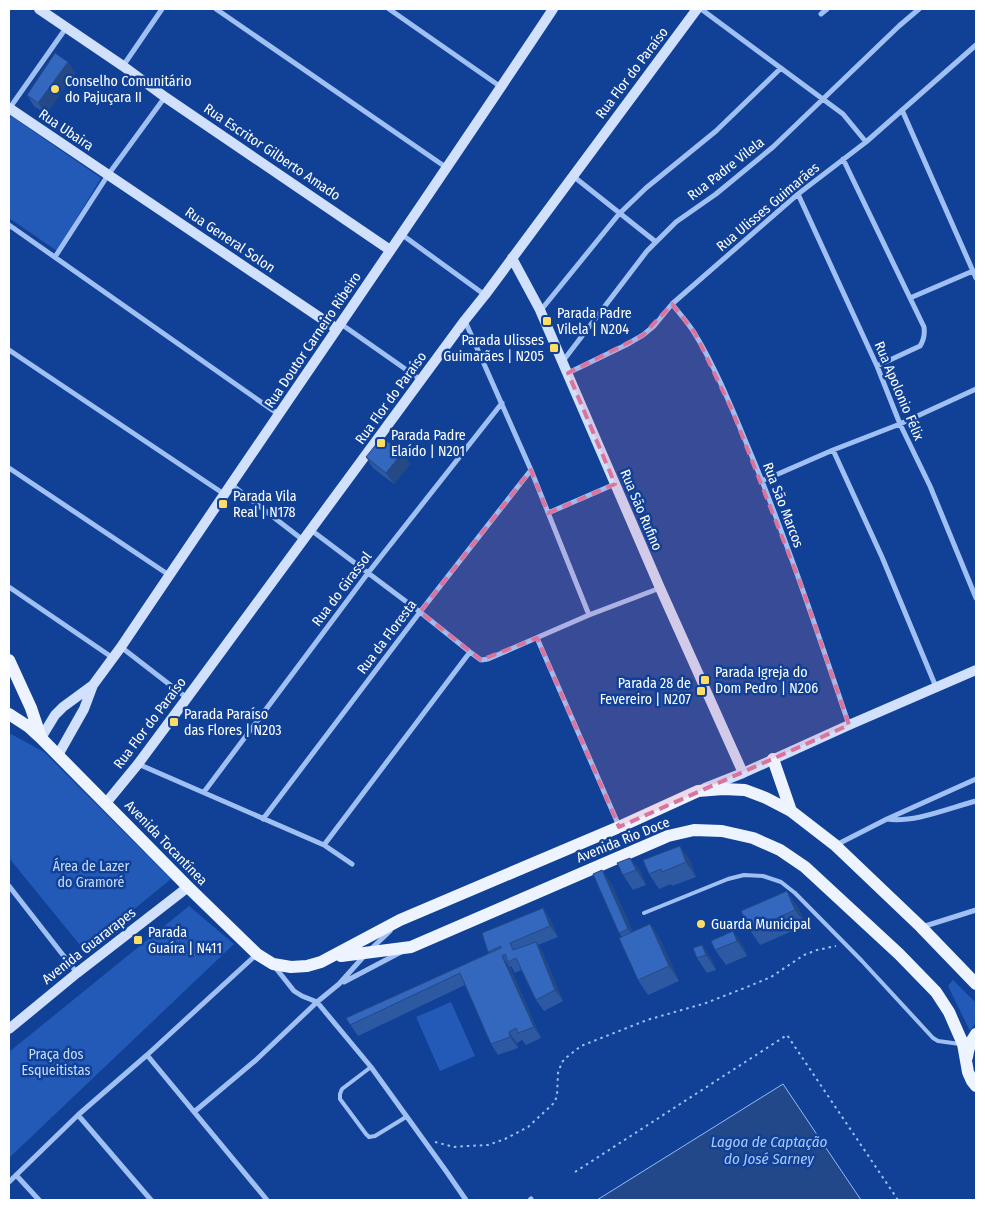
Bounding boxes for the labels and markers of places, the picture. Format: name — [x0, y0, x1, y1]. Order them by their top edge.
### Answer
place label: Conselho Comunitário do Pajuçara II — [65, 73, 192, 106]
marker: Conselho Comunitário do Pajuçara II — [49, 83, 61, 95]
place label: Parada Padre Vilela | N204 — [557, 305, 632, 338]
marker: Parada Padre Vilela | N204 — [541, 315, 553, 327]
place label: Parada Ulisses Guimarães | N205 — [443, 332, 544, 365]
marker: Parada Ulisses Guimarães | N205 — [548, 342, 560, 354]
place label: Parada Padre Elaído | N201 — [391, 427, 466, 460]
marker: Parada Padre Elaído | N201 — [375, 437, 387, 449]
place label: Parada Vila Real | N178 — [233, 488, 297, 521]
marker: Parada Vila Real | N178 — [217, 498, 229, 510]
place label: Parada Igreja do Dom Pedro | N206 — [715, 664, 818, 697]
marker: Parada Igreja do Dom Pedro | N206 — [699, 674, 711, 686]
place label: Parada 28 de Fevereiro | N207 — [600, 675, 691, 708]
marker: Parada 28 de Fevereiro | N207 — [695, 685, 707, 697]
place label: Parada Paraíso das Flores | N203 — [184, 706, 282, 739]
marker: Parada Paraíso das Flores | N203 — [168, 716, 180, 728]
place label: Guarda Municipal — [711, 916, 811, 933]
marker: Guarda Municipal — [695, 918, 707, 930]
place label: Parada Guaíra | N411 — [148, 924, 222, 957]
marker: Parada Guaíra | N411 — [132, 934, 144, 946]

